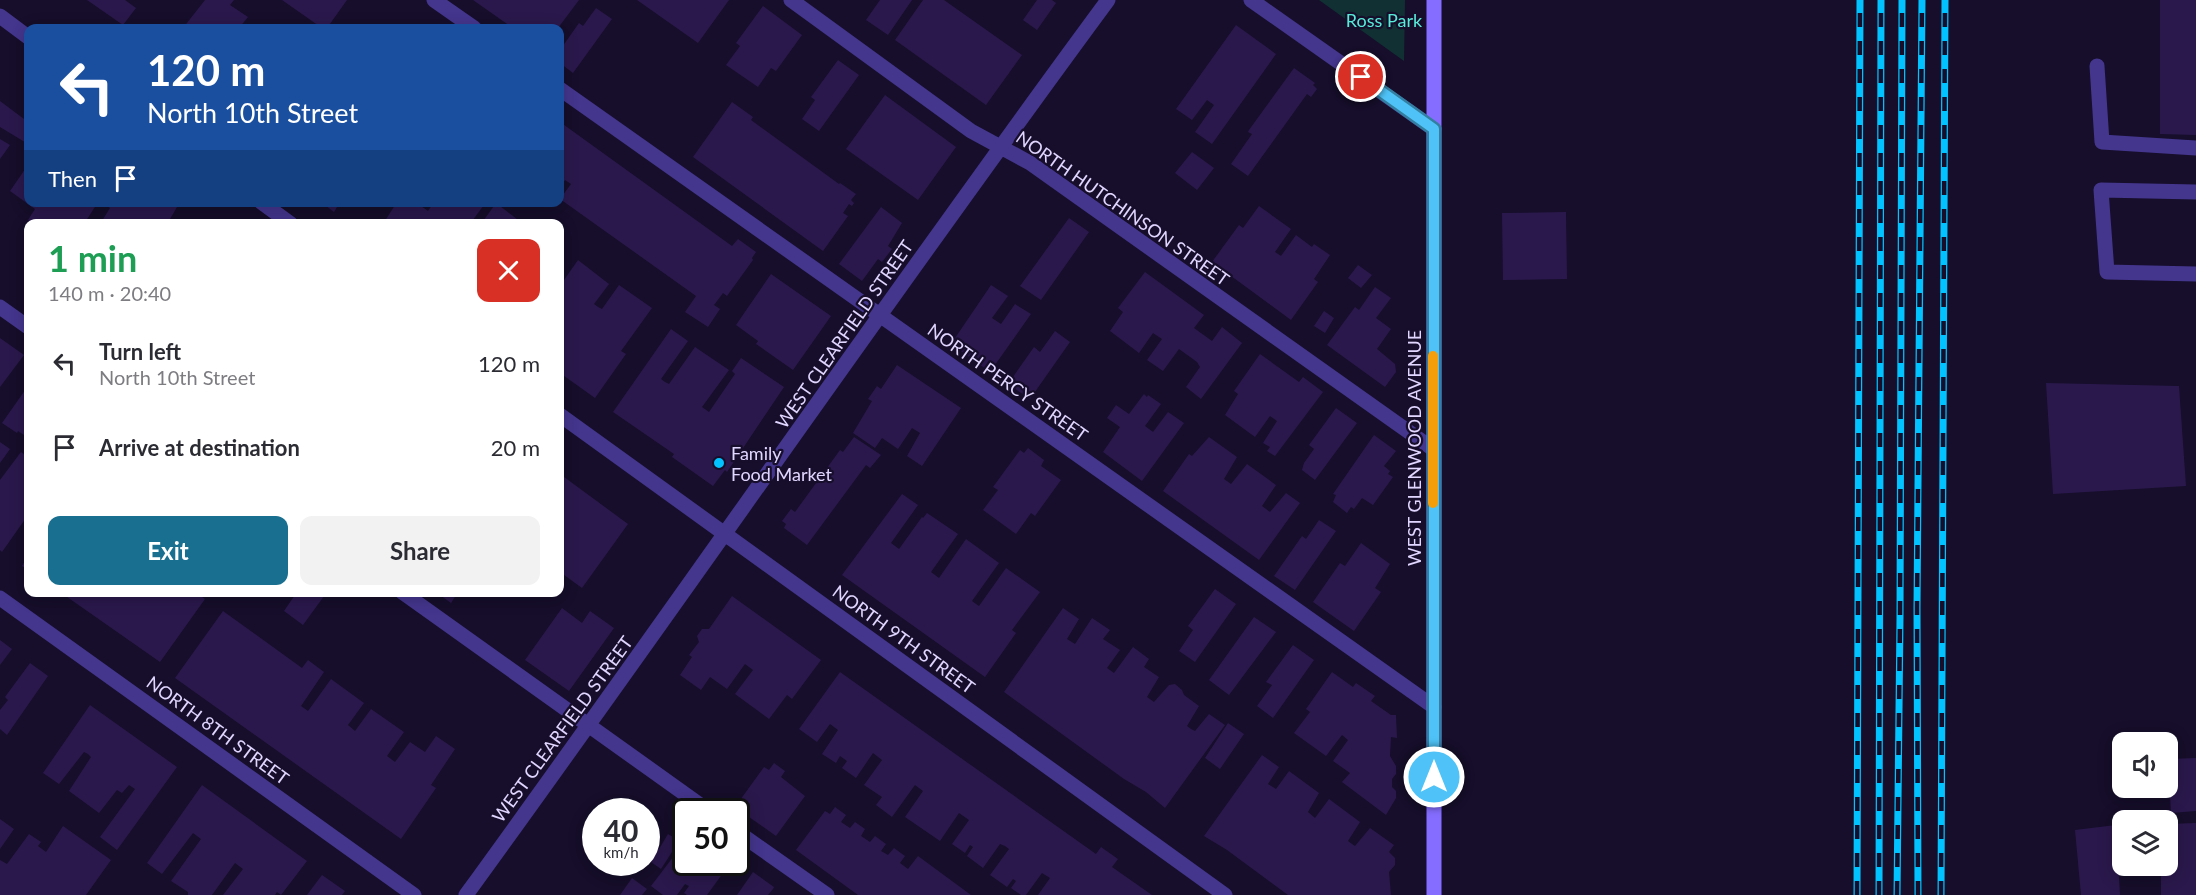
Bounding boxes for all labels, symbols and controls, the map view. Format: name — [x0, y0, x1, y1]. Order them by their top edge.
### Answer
park label: Ross Park — [1346, 9, 1423, 31]
text: 120 m — [147, 45, 265, 95]
icon: left — [48, 48, 126, 126]
pin — [1335, 51, 1386, 102]
icon: arrive — [1344, 60, 1377, 93]
text: North 10th Street — [147, 96, 358, 129]
street label: NORTH HUTCHINSON STREET — [1012, 126, 1234, 290]
icon: arrive — [109, 162, 142, 195]
text: Then — [48, 165, 97, 192]
street label: WEST CLEARFIELD STREET — [770, 235, 918, 432]
text: 1 min — [48, 236, 137, 280]
button: close — [477, 239, 540, 302]
text: 140 m · 20:40 — [48, 281, 171, 305]
street label: NORTH PERCY STREET — [924, 318, 1093, 446]
street label: WEST GLENWOOD AVENUE — [1403, 330, 1425, 566]
text: Turn left — [99, 338, 181, 365]
icon: left — [48, 347, 81, 380]
text: 120 m — [478, 350, 540, 377]
text: North 10th Street — [99, 365, 255, 389]
icon: arrive — [48, 431, 81, 464]
text: Arrive at destination — [99, 434, 300, 461]
text: 20 m — [491, 434, 540, 461]
place label: Family Food Market — [731, 442, 833, 485]
marker: Family Food Market — [712, 456, 726, 470]
button: Exit — [48, 516, 288, 585]
button: Share — [300, 516, 540, 585]
street label: NORTH 9TH STREET — [829, 580, 980, 698]
street label: WEST CLEARFIELD STREET — [487, 631, 637, 826]
street label: NORTH 8TH STREET — [143, 671, 294, 789]
map controls — [2112, 732, 2178, 876]
button: sound — [2112, 732, 2178, 798]
position arrow — [1402, 745, 1466, 809]
speed limit sign: 50 — [672, 798, 750, 876]
button: layers — [2112, 810, 2178, 876]
text: 40 — [604, 812, 638, 848]
text: km/h — [603, 843, 639, 861]

